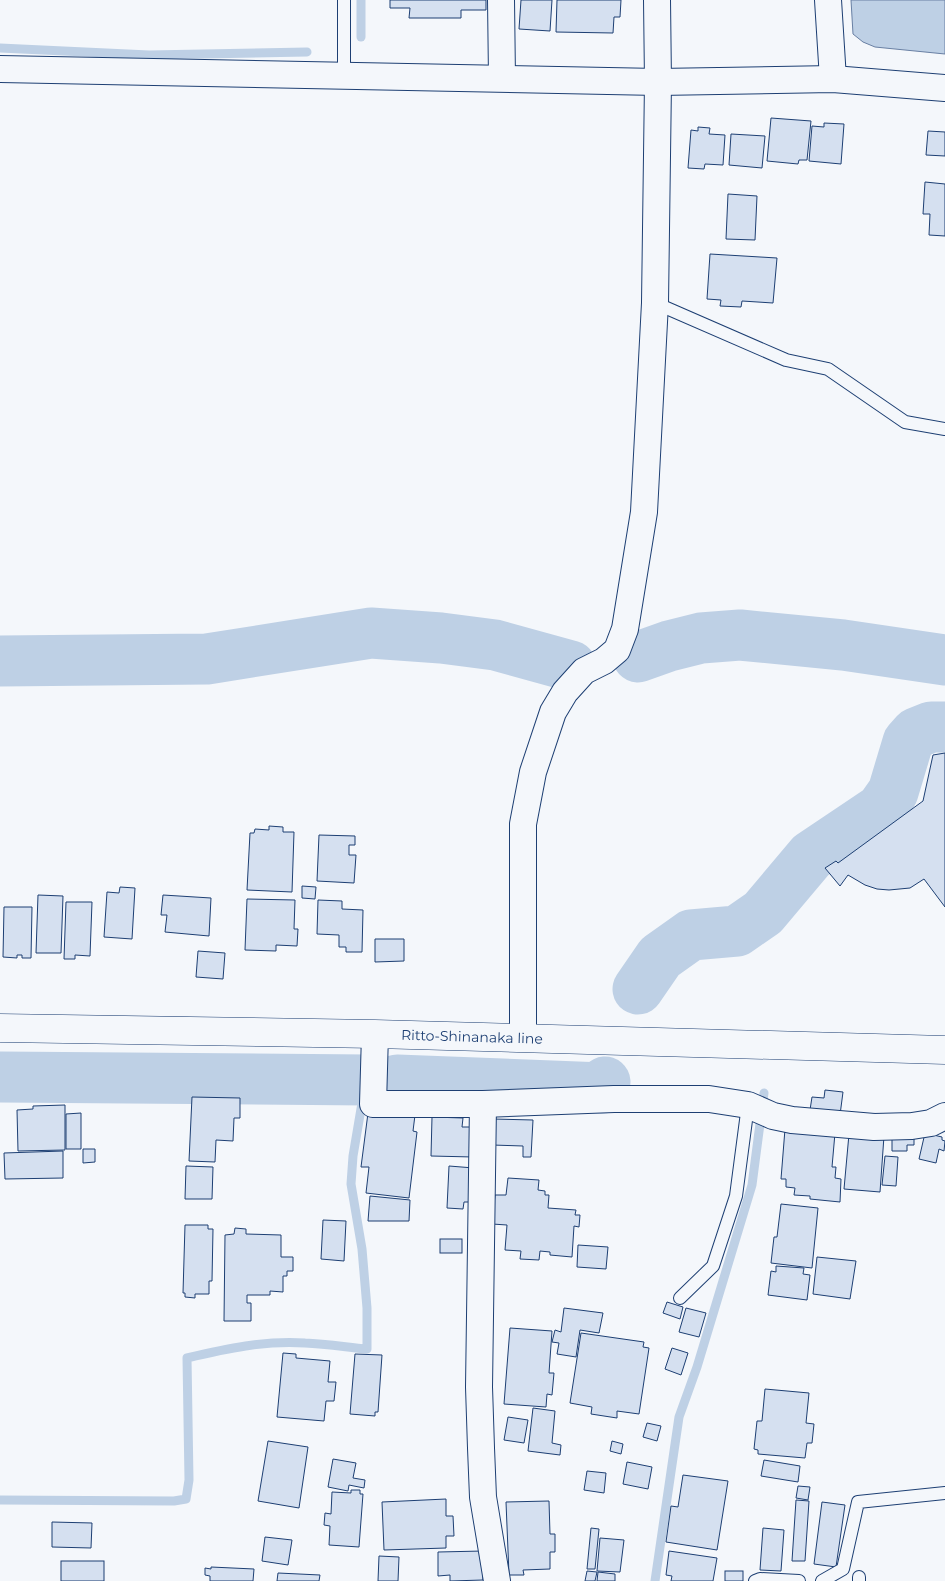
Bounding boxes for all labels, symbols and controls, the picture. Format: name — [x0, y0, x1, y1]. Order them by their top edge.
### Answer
street label: Ritto-Shinanaka line — [401, 1026, 543, 1048]

